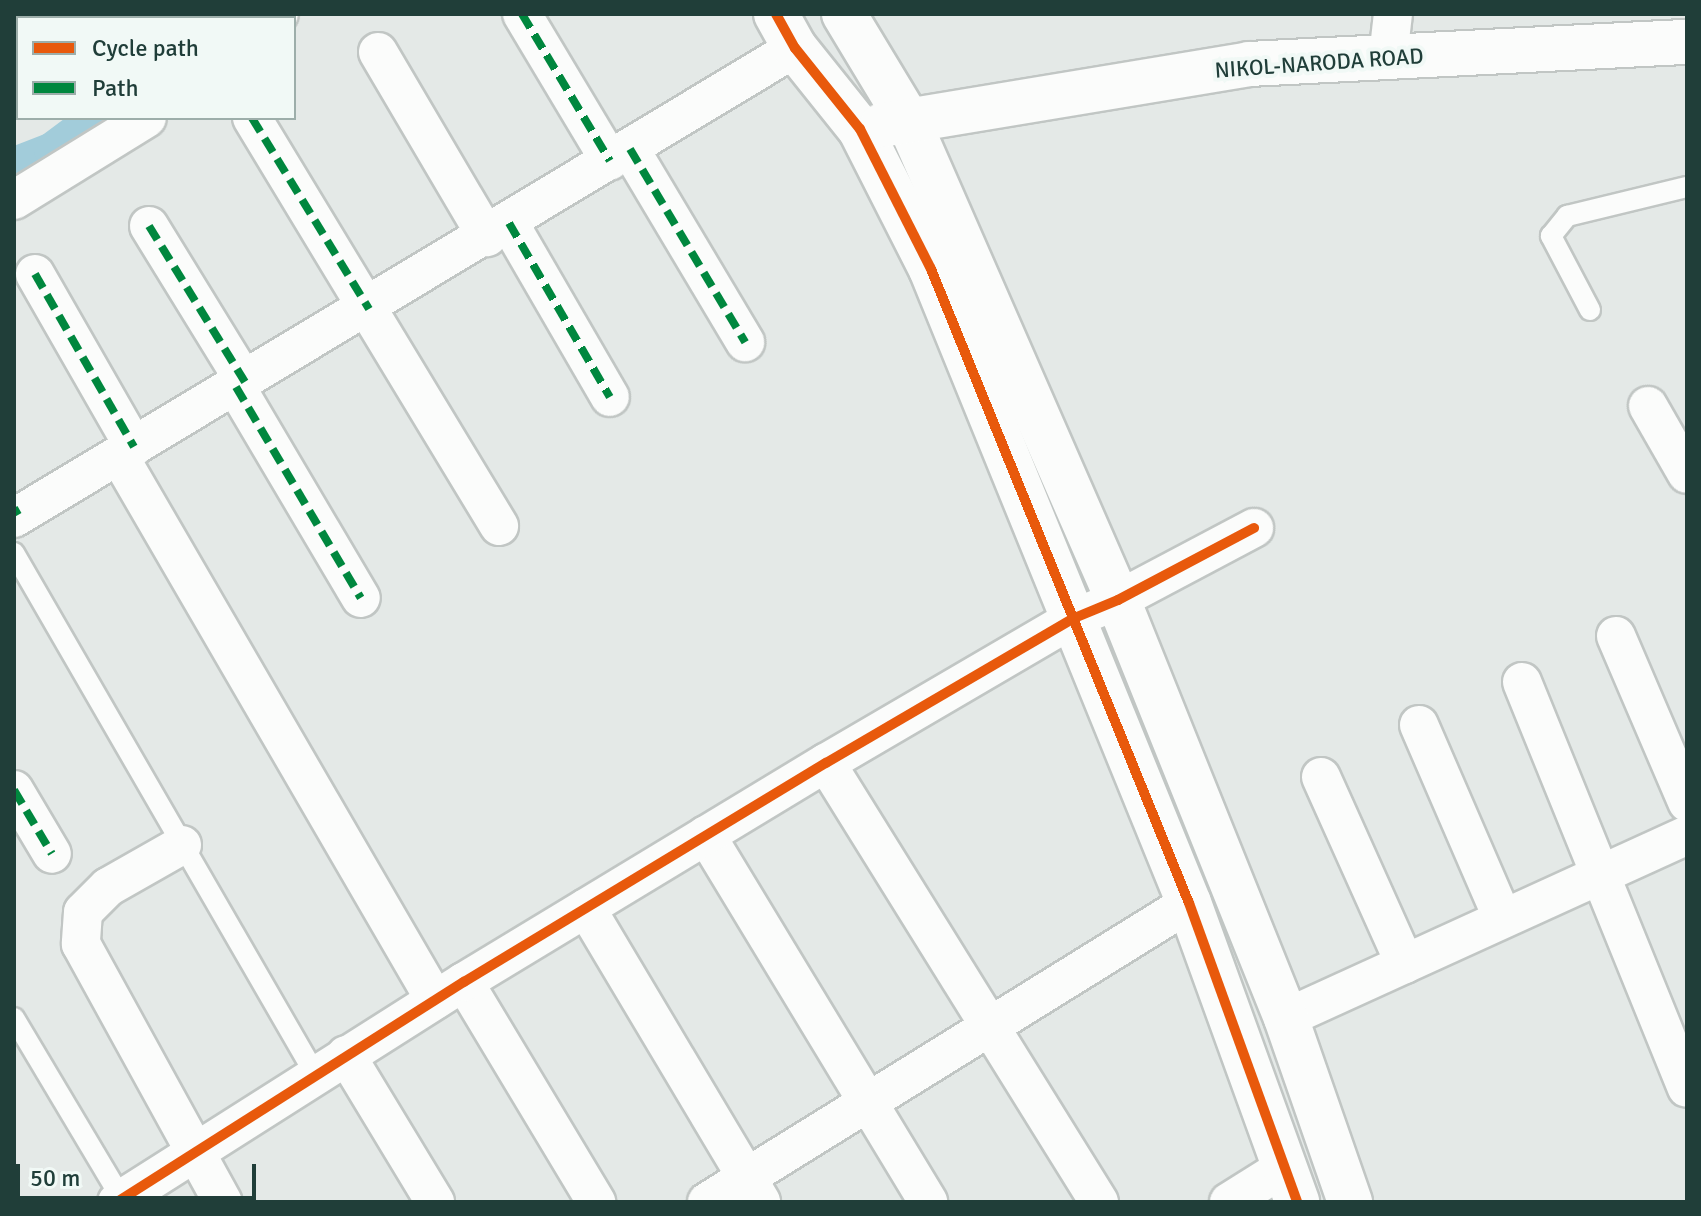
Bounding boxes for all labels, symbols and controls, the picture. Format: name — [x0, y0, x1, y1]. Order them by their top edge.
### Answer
legend — [16, 16, 296, 120]
text: Cycle path — [92, 33, 199, 63]
street label: NIKOL-NARODA ROAD — [1214, 43, 1424, 83]
text: Path — [92, 73, 138, 103]
scale bar — [20, 1148, 260, 1198]
text: 50 m — [30, 1163, 80, 1193]

